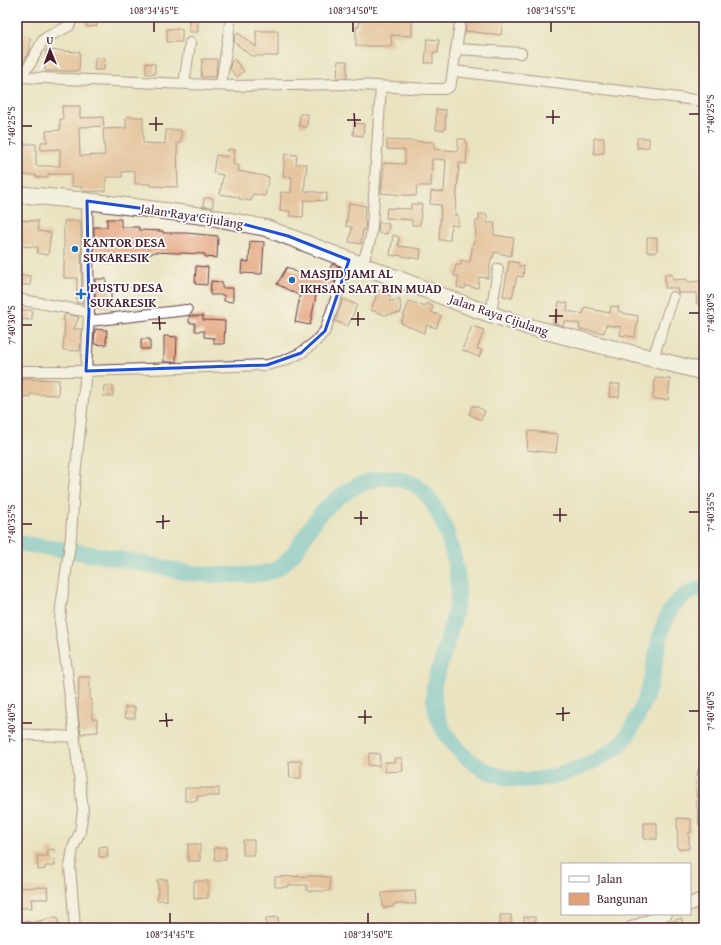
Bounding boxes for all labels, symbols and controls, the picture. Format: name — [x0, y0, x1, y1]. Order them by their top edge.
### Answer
text: 108°34'45"E — [129, 3, 179, 18]
text: 108°34'50"E — [328, 3, 378, 18]
text: 108°34'55"E — [526, 3, 576, 18]
north arrow — [30, 30, 70, 70]
text: U — [46, 32, 54, 48]
text: 7°40'25"S — [703, 94, 718, 134]
text: 7°40'25"S — [4, 106, 19, 146]
street label: Jalan Raya Cijulang — [137, 198, 245, 234]
place label: KANTOR DESA SUKARESIK — [83, 233, 166, 267]
marker: KANTOR DESA SUKARESIK — [70, 244, 80, 254]
place label: MASJID JAMI AL IKHSAN SAAT BIN MUAD — [300, 264, 442, 298]
marker: MASJID JAMI AL IKHSAN SAAT BIN MUAD — [287, 275, 297, 285]
place label: PUSTU DESA SUKARESIK — [90, 278, 164, 312]
marker: PUSTU DESA SUKARESIK — [75, 288, 87, 300]
street label: Jalan Raya Cijulang — [445, 288, 552, 341]
text: 7°40'30"S — [703, 293, 718, 333]
text: 7°40'30"S — [4, 305, 19, 345]
text: 7°40'35"S — [703, 492, 718, 532]
text: 7°40'35"S — [4, 504, 19, 544]
text: 7°40'40"S — [703, 691, 718, 731]
text: 7°40'40"S — [4, 703, 19, 743]
legend — [561, 863, 691, 915]
text: Jalan — [595, 870, 622, 887]
text: Bangunan — [597, 890, 648, 907]
text: 108°34'45"E — [145, 927, 195, 942]
text: 108°34'50"E — [343, 927, 393, 942]

